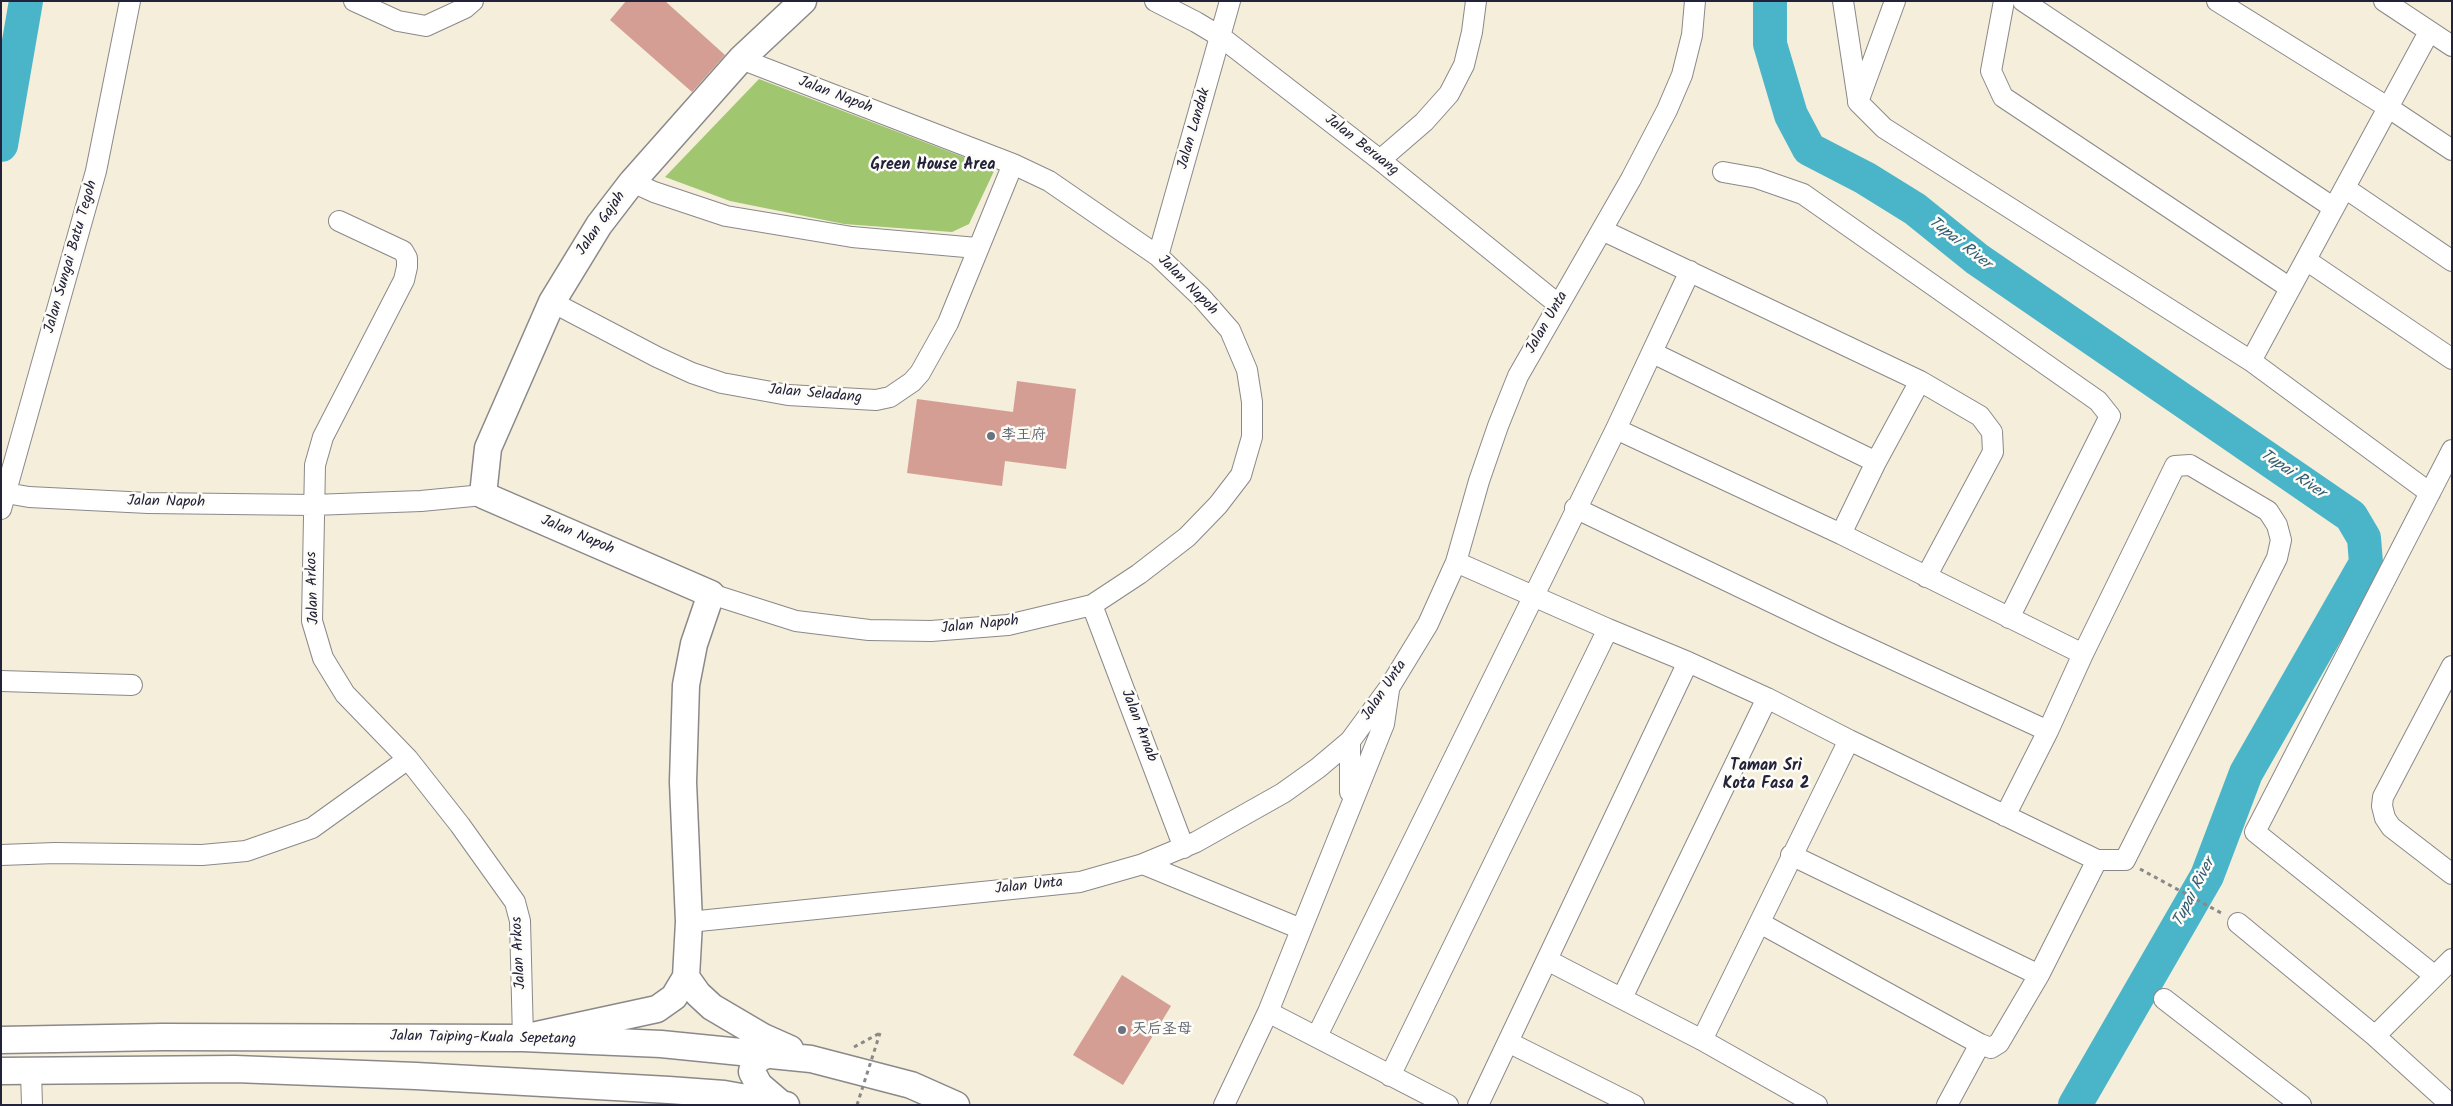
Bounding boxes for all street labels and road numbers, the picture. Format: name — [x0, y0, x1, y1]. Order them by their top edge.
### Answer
street label: Jalan Napoh — [795, 74, 875, 118]
street label: Jalan Landak — [1175, 86, 1215, 172]
street label: Jalan Beruang — [1320, 111, 1402, 181]
street label: Jalan Sungai Batu Tegoh — [42, 179, 102, 335]
street label: Jalan Gajah — [573, 189, 631, 259]
street label: Jalan Napoh — [1153, 252, 1221, 320]
street label: Jalan Unta — [1523, 289, 1573, 357]
street label: Jalan Seladang — [767, 382, 863, 408]
street label: Jalan Napoh — [127, 493, 205, 513]
street label: Jalan Napoh — [538, 512, 616, 560]
street label: Jalan Arkos — [304, 551, 324, 625]
street label: Jalan Napoh — [940, 613, 1020, 639]
street label: Jalan Unta — [1358, 658, 1412, 724]
street label: Jalan Arnab — [1116, 687, 1160, 765]
street label: Jalan Unta — [994, 874, 1064, 900]
street label: Jalan Arkos — [509, 916, 531, 990]
street label: Jalan Taiping-Kuala Sepetang — [390, 1028, 576, 1050]

